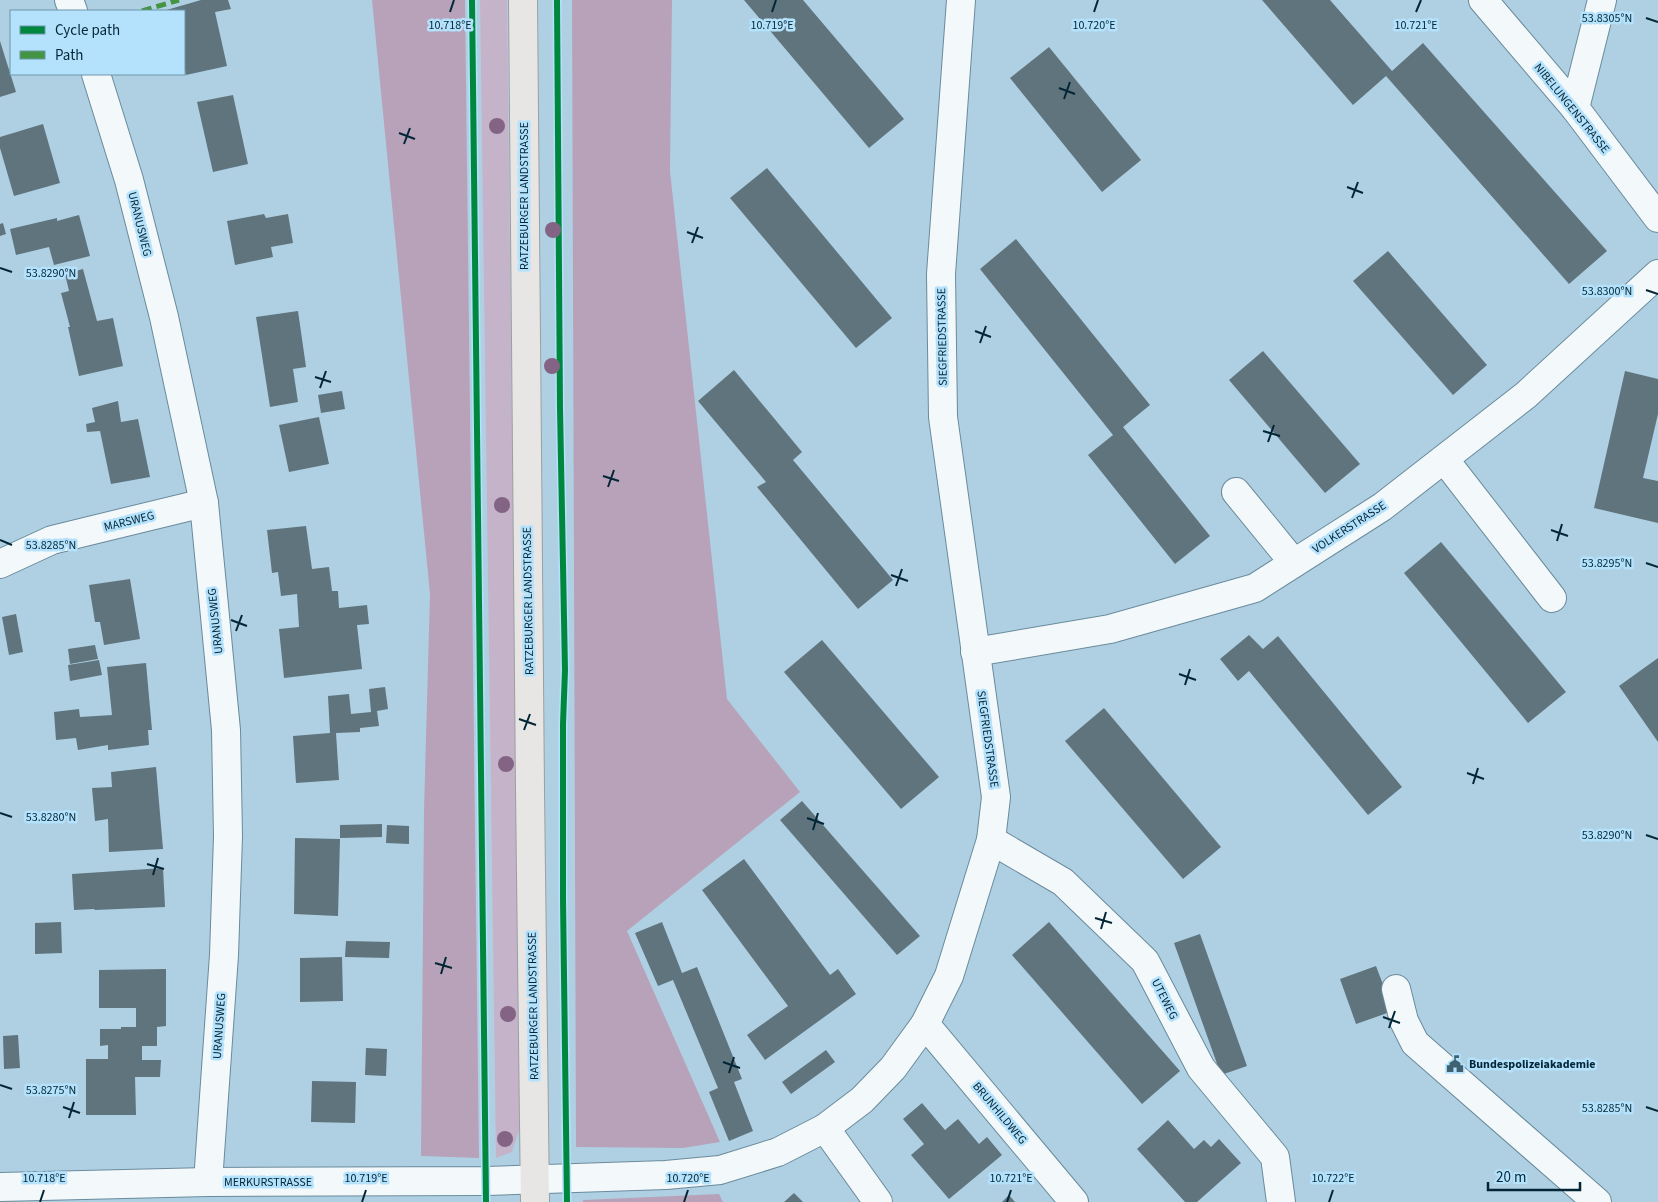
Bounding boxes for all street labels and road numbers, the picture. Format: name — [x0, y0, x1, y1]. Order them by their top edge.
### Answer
street label: NIBELUNGENSTRASSE — [1530, 60, 1613, 157]
street label: RATZEBURGER LANDSTRASSE — [516, 122, 533, 270]
street label: URANUSWEG — [123, 190, 156, 258]
street label: SIEGFRIEDSTRASSE — [933, 288, 952, 386]
street label: VOLKERSTRASSE — [1309, 497, 1389, 558]
street label: MARSWEG — [102, 507, 156, 536]
street label: RATZEBURGER LANDSTRASSE — [519, 527, 538, 675]
street label: URANUSWEG — [204, 587, 227, 655]
street label: SIEGFRIEDSTRASSE — [972, 689, 1003, 789]
street label: RATZEBURGER LANDSTRASSE — [524, 932, 543, 1080]
street label: UTEWEG — [1147, 976, 1182, 1023]
street label: URANUSWEG — [209, 993, 230, 1060]
street label: BRUNHILDWEG — [968, 1078, 1031, 1148]
street label: MERKURSTRASSE — [224, 1174, 312, 1191]

